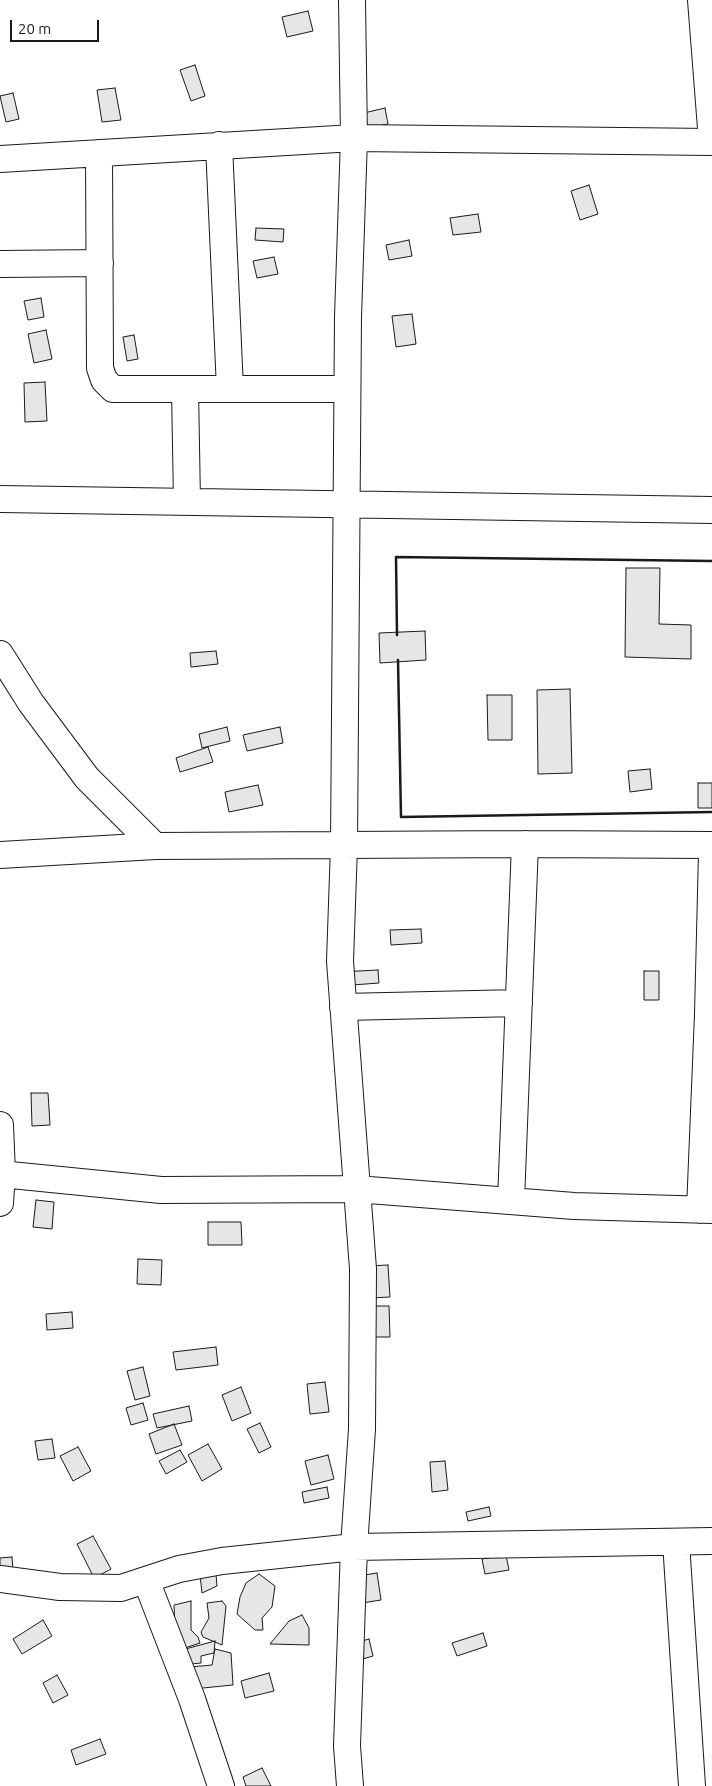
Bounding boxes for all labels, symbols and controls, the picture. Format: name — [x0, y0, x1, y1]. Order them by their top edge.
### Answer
scale bar — [12, 10, 101, 42]
text: 20 m — [18, 20, 51, 37]

